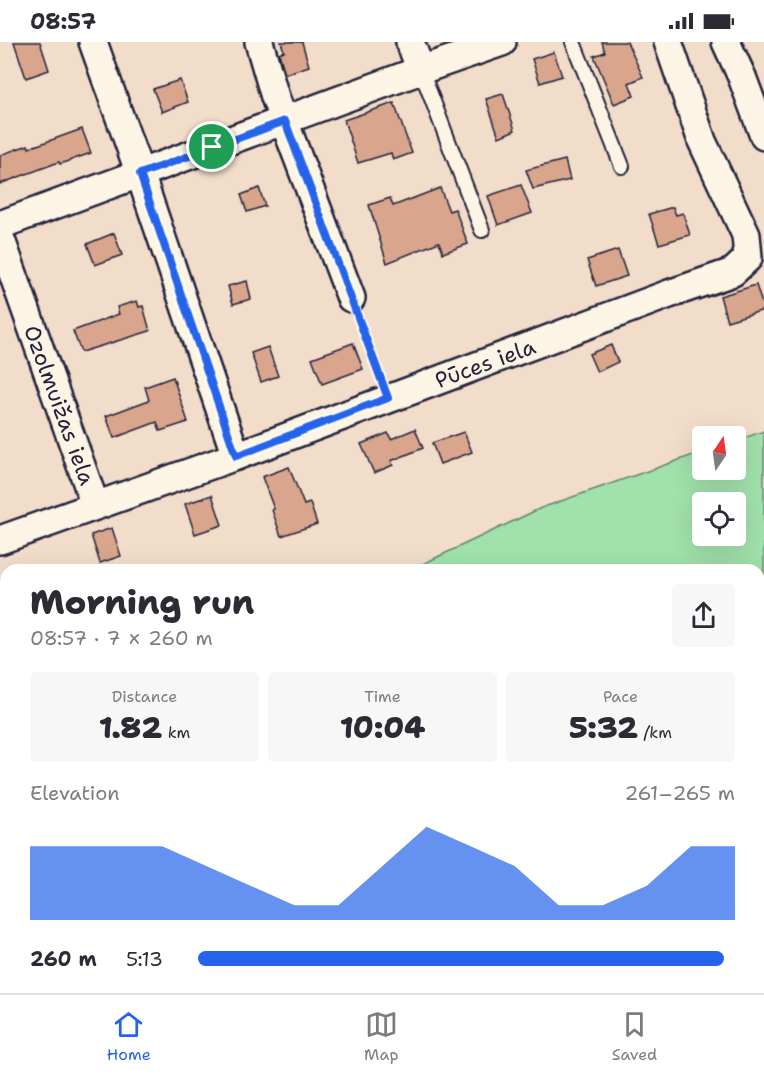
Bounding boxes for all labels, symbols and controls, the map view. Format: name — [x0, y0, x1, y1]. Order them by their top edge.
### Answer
text: 08:57 — [30, 7, 96, 36]
pin — [186, 121, 237, 172]
icon: arrive — [195, 130, 228, 163]
street label: Ozolmuižas iela — [17, 321, 102, 489]
street label: Pūces iela — [431, 332, 540, 395]
north arrow — [692, 426, 746, 480]
map controls — [692, 426, 746, 546]
button: locate — [692, 492, 746, 546]
text: Morning run — [30, 580, 254, 625]
button: share — [672, 584, 735, 647]
text: 08:57 · 7 × 260 m — [30, 625, 213, 651]
text: Distance — [112, 686, 177, 707]
text: Time — [364, 686, 401, 707]
text: Pace — [603, 686, 638, 707]
text: 1.82 — [99, 707, 162, 748]
text: 10:04 — [340, 707, 425, 748]
text: 5:32 — [569, 707, 638, 748]
text: km — [162, 722, 190, 743]
text: /km — [638, 722, 672, 743]
text: Elevation — [30, 780, 120, 806]
text: 261–265 m — [624, 780, 735, 806]
text: 260 m — [30, 946, 97, 972]
text: 5:13 — [126, 946, 163, 972]
tab: Home — [107, 1008, 151, 1065]
tab: Map — [364, 1008, 398, 1065]
tab: Saved — [612, 1008, 657, 1065]

